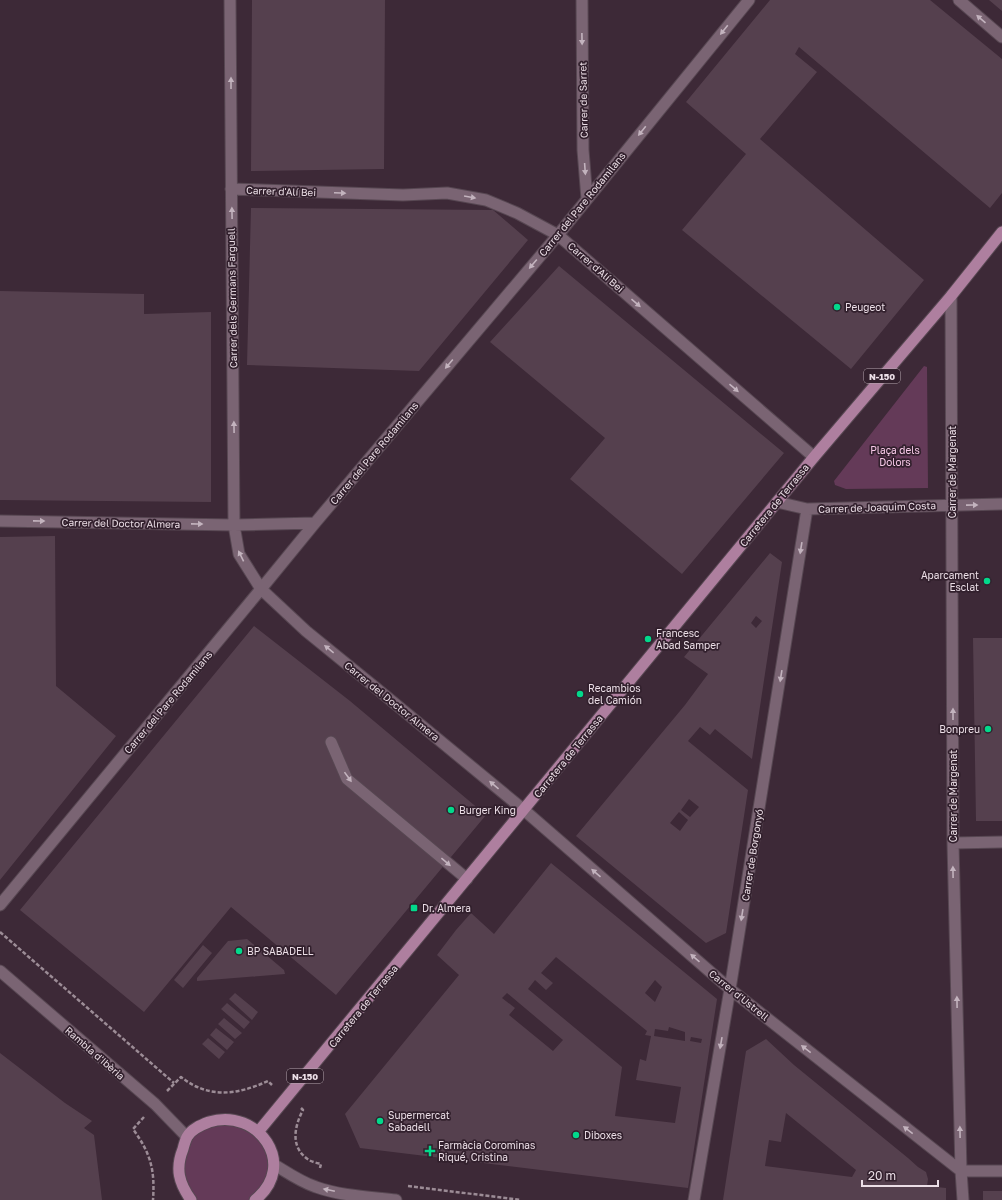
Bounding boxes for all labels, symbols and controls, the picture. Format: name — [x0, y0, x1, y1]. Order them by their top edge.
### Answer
one-way arrow — [975, 14, 986, 23]
one-way arrow — [720, 25, 728, 36]
one-way arrow — [579, 33, 585, 46]
street label: Carrer de Sarret — [576, 62, 590, 138]
one-way arrow — [227, 77, 234, 89]
one-way arrow — [638, 126, 646, 137]
street label: Carrer del Pare Rodamilans — [536, 150, 628, 258]
one-way arrow — [581, 163, 588, 175]
street label: Carrer d'Alí Bei — [246, 184, 316, 198]
one-way arrow — [334, 190, 347, 196]
one-way arrow — [464, 194, 476, 200]
one-way arrow — [229, 206, 235, 219]
street label: Carrer dels Germans Farguell — [225, 228, 239, 368]
street label: Carrer d'Alí Bei — [566, 240, 626, 294]
one-way arrow — [528, 259, 537, 269]
one-way arrow — [631, 298, 641, 307]
place label: Peugeot — [845, 301, 885, 313]
marker: Peugeot — [832, 302, 842, 312]
one-way arrow — [445, 358, 454, 369]
road number: N-150 — [864, 369, 900, 383]
one-way arrow — [729, 383, 740, 392]
street label: Carrer del Pare Rodamilans — [327, 399, 421, 507]
one-way arrow — [230, 421, 237, 433]
street label: Carrer de Margenat — [946, 426, 958, 518]
park label: Plaça dels Dolors — [870, 444, 920, 468]
street label: Carretera de Terrassa — [737, 461, 811, 549]
street label: Carrer de Joaquim Costa — [818, 499, 936, 515]
one-way arrow — [966, 502, 979, 508]
street label: Carrer del Doctor Almera — [62, 516, 180, 530]
one-way arrow — [33, 518, 45, 525]
one-way arrow — [191, 521, 204, 527]
one-way arrow — [798, 542, 804, 554]
one-way arrow — [238, 550, 244, 562]
place label: Aparcament Esclat — [921, 569, 979, 593]
marker: Aparcament Esclat — [982, 576, 992, 586]
place label: Francesc Abad Samper — [656, 627, 720, 651]
marker: Francesc Abad Samper — [643, 634, 653, 644]
one-way arrow — [323, 645, 334, 654]
street label: Carrer del Pare Rodamilans — [121, 648, 215, 756]
street label: Carrer del Doctor Almera — [342, 659, 442, 743]
one-way arrow — [777, 670, 783, 682]
place label: Recambios del Camión — [588, 682, 642, 706]
marker: Recambios del Camión — [575, 689, 585, 699]
one-way arrow — [950, 707, 956, 720]
street label: Carretera de Terrassa — [531, 712, 605, 800]
place label: Bonpreu — [939, 723, 980, 735]
marker: Bonpreu — [983, 724, 993, 734]
street label: Carrer de Margenat — [947, 750, 959, 842]
one-way arrow — [344, 772, 352, 783]
one-way arrow — [488, 781, 499, 790]
place label: Burger King — [459, 804, 516, 816]
marker: Burger King — [446, 805, 456, 815]
street label: Carrer de Borgonyó — [739, 808, 765, 902]
one-way arrow — [441, 857, 451, 866]
one-way arrow — [950, 865, 956, 878]
one-way arrow — [592, 869, 601, 878]
place label: Dr. Almera — [422, 902, 471, 914]
marker: Dr. Almera — [409, 903, 419, 913]
one-way arrow — [739, 909, 745, 921]
place label: BP SABADELL — [247, 945, 314, 957]
marker: BP SABADELL — [234, 946, 244, 956]
one-way arrow — [690, 954, 699, 963]
street label: Carretera de Terrassa — [326, 962, 400, 1050]
street label: Carrer d'Ustrell — [707, 967, 771, 1023]
one-way arrow — [953, 996, 960, 1008]
street label: Rambla d'Ibèria — [63, 1024, 127, 1082]
one-way arrow — [718, 1037, 724, 1049]
one-way arrow — [801, 1045, 812, 1053]
road number: N-150 — [287, 1069, 323, 1083]
place label: Supermercat Sabadell — [388, 1109, 450, 1133]
marker: Supermercat Sabadell — [375, 1116, 385, 1126]
one-way arrow — [903, 1125, 914, 1134]
one-way arrow — [957, 1125, 963, 1138]
place label: Diboxes — [584, 1129, 622, 1141]
marker: Diboxes — [571, 1130, 581, 1140]
place label: Farmàcia Corominas Riqué, Cristina — [438, 1139, 535, 1163]
marker: Farmàcia Corominas Riqué, Cristina — [425, 1146, 435, 1156]
scale bar — [862, 1162, 938, 1188]
text: 20 m — [868, 1168, 896, 1183]
one-way arrow — [322, 1187, 335, 1193]

